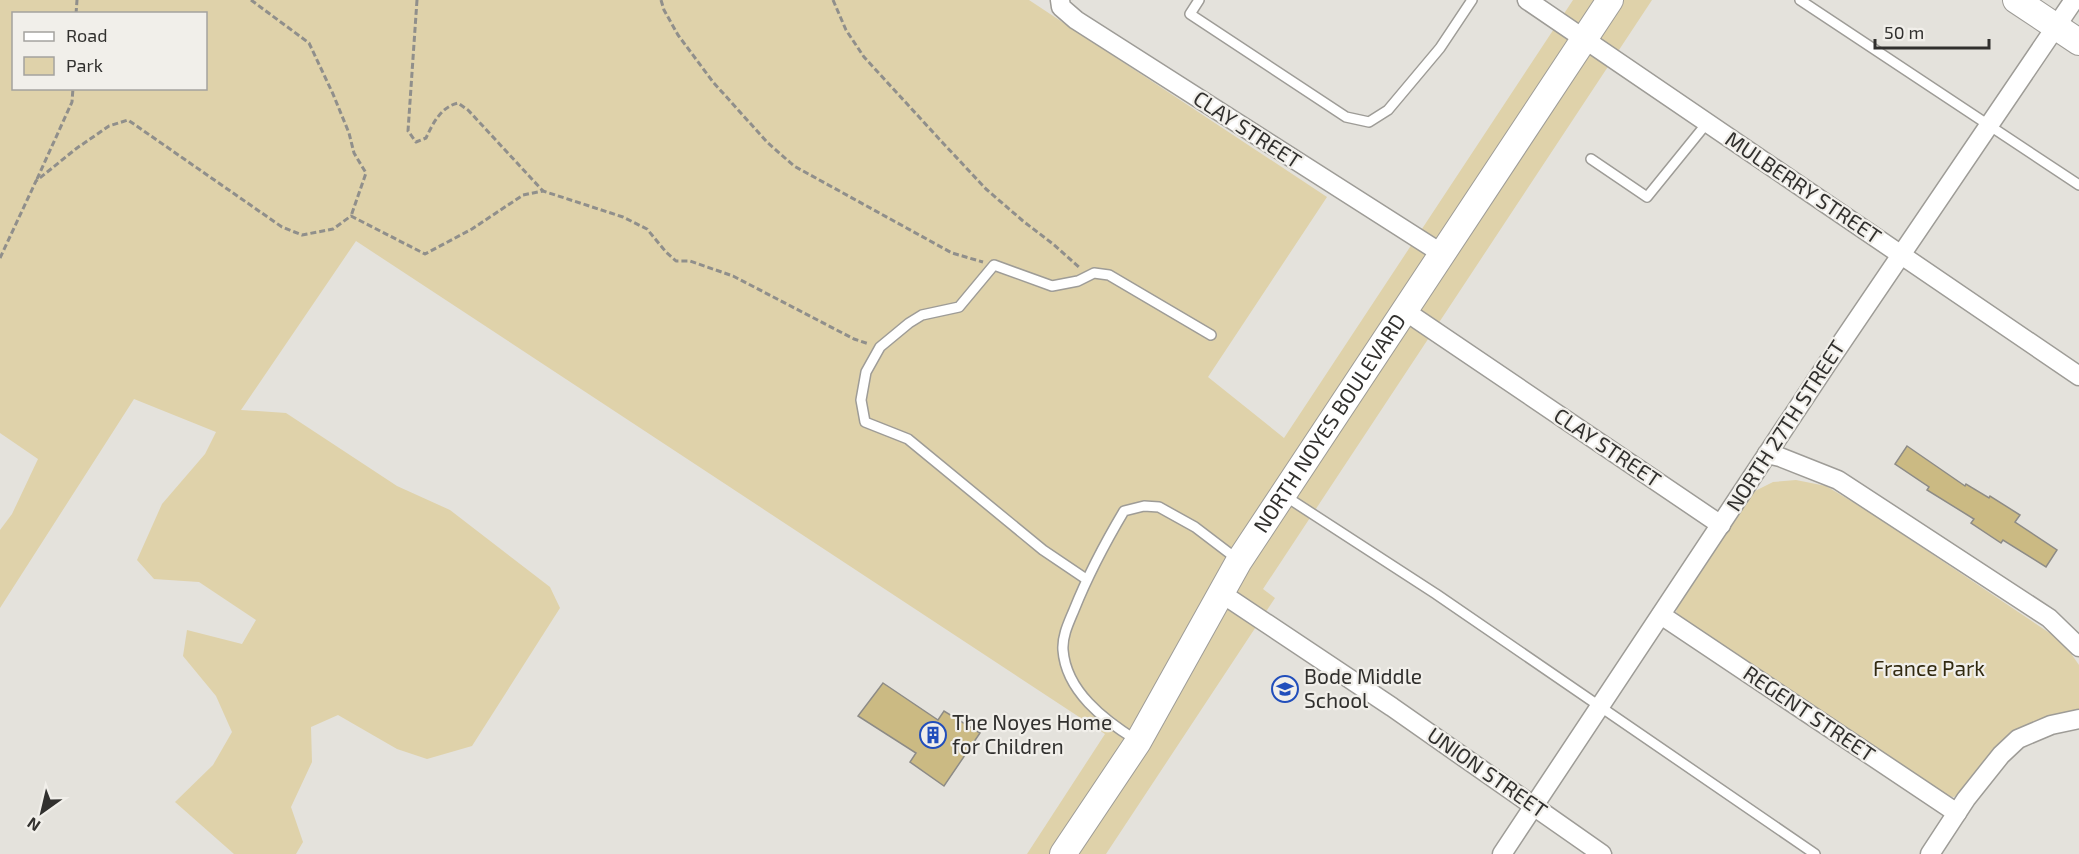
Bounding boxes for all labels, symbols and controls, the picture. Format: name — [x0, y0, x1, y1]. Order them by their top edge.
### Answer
legend — [12, 12, 207, 90]
scale bar — [1875, 12, 1989, 50]
text: 50 m — [1884, 21, 1924, 43]
text: Road — [66, 24, 107, 46]
text: Park — [66, 54, 103, 76]
street label: CLAY STREET — [1189, 85, 1306, 173]
street label: MULBERRY STREET — [1721, 125, 1886, 248]
street label: NORTH NOYES BOULEVARD — [1247, 309, 1410, 537]
street label: NORTH 27TH STREET — [1720, 335, 1849, 515]
street label: CLAY STREET — [1550, 402, 1666, 492]
park label: France Park — [1873, 655, 1985, 680]
street label: REGENT STREET — [1739, 659, 1880, 766]
place label: Bode Middle School — [1304, 663, 1422, 712]
school or university icon: Bode Middle School — [1270, 674, 1300, 704]
place label: The Noyes Home for Children — [952, 709, 1112, 758]
building icon: The Noyes Home for Children — [918, 720, 948, 750]
street label: UNION STREET — [1423, 721, 1553, 822]
north arrow — [12, 782, 72, 842]
text: N — [23, 814, 43, 836]

